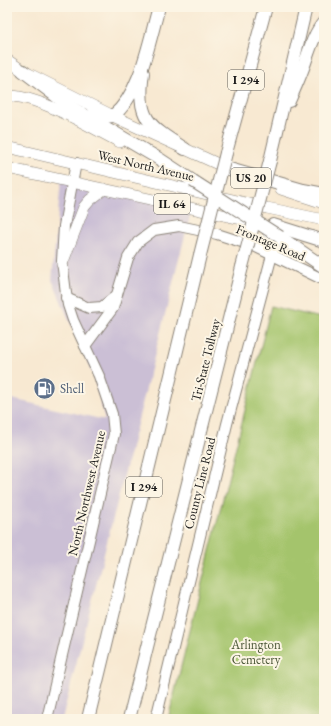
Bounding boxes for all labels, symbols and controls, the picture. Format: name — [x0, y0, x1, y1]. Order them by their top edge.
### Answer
road number: I 294 — [228, 70, 264, 90]
street label: West North Avenue — [96, 146, 196, 185]
road number: US 20 — [231, 168, 271, 188]
road number: IL 64 — [154, 194, 190, 214]
street label: Frontage Road — [233, 220, 309, 265]
street label: Tri-State Tollway — [187, 317, 224, 403]
fuel station icon: Shell — [31, 375, 57, 401]
place label: Shell — [60, 380, 84, 397]
street label: North Northwest Avenue — [64, 429, 109, 557]
street label: County Line Road — [180, 435, 219, 531]
road number: I 294 — [126, 477, 162, 497]
park label: Arlington Cemetery — [230, 636, 281, 668]

